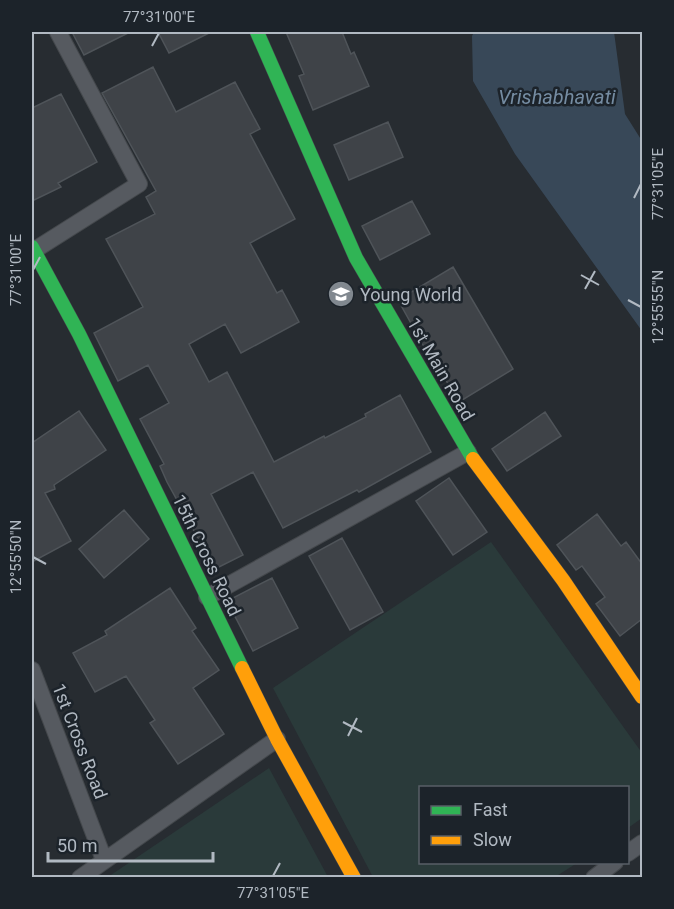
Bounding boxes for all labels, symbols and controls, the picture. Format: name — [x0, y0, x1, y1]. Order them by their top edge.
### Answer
text: 77°31'00"E — [123, 8, 196, 26]
water label: Vrishabhavati — [498, 85, 616, 109]
text: 77°31'05"E — [649, 147, 667, 220]
text: 77°31'00"E — [7, 233, 25, 306]
text: 12°55'55"N — [649, 270, 667, 344]
school or university icon: Young World — [326, 279, 356, 309]
place label: Young World — [360, 284, 462, 305]
street label: 1st Main Road — [403, 314, 479, 424]
street label: 15th Cross Road — [168, 491, 246, 619]
text: 12°55'50"N — [7, 520, 25, 594]
street label: 1st Cross Road — [48, 680, 112, 802]
legend — [419, 786, 629, 864]
text: Fast — [473, 799, 508, 820]
scale bar — [48, 825, 213, 863]
text: Slow — [473, 829, 512, 850]
text: 50 m — [57, 835, 97, 856]
text: 77°31'05"E — [237, 884, 310, 902]

